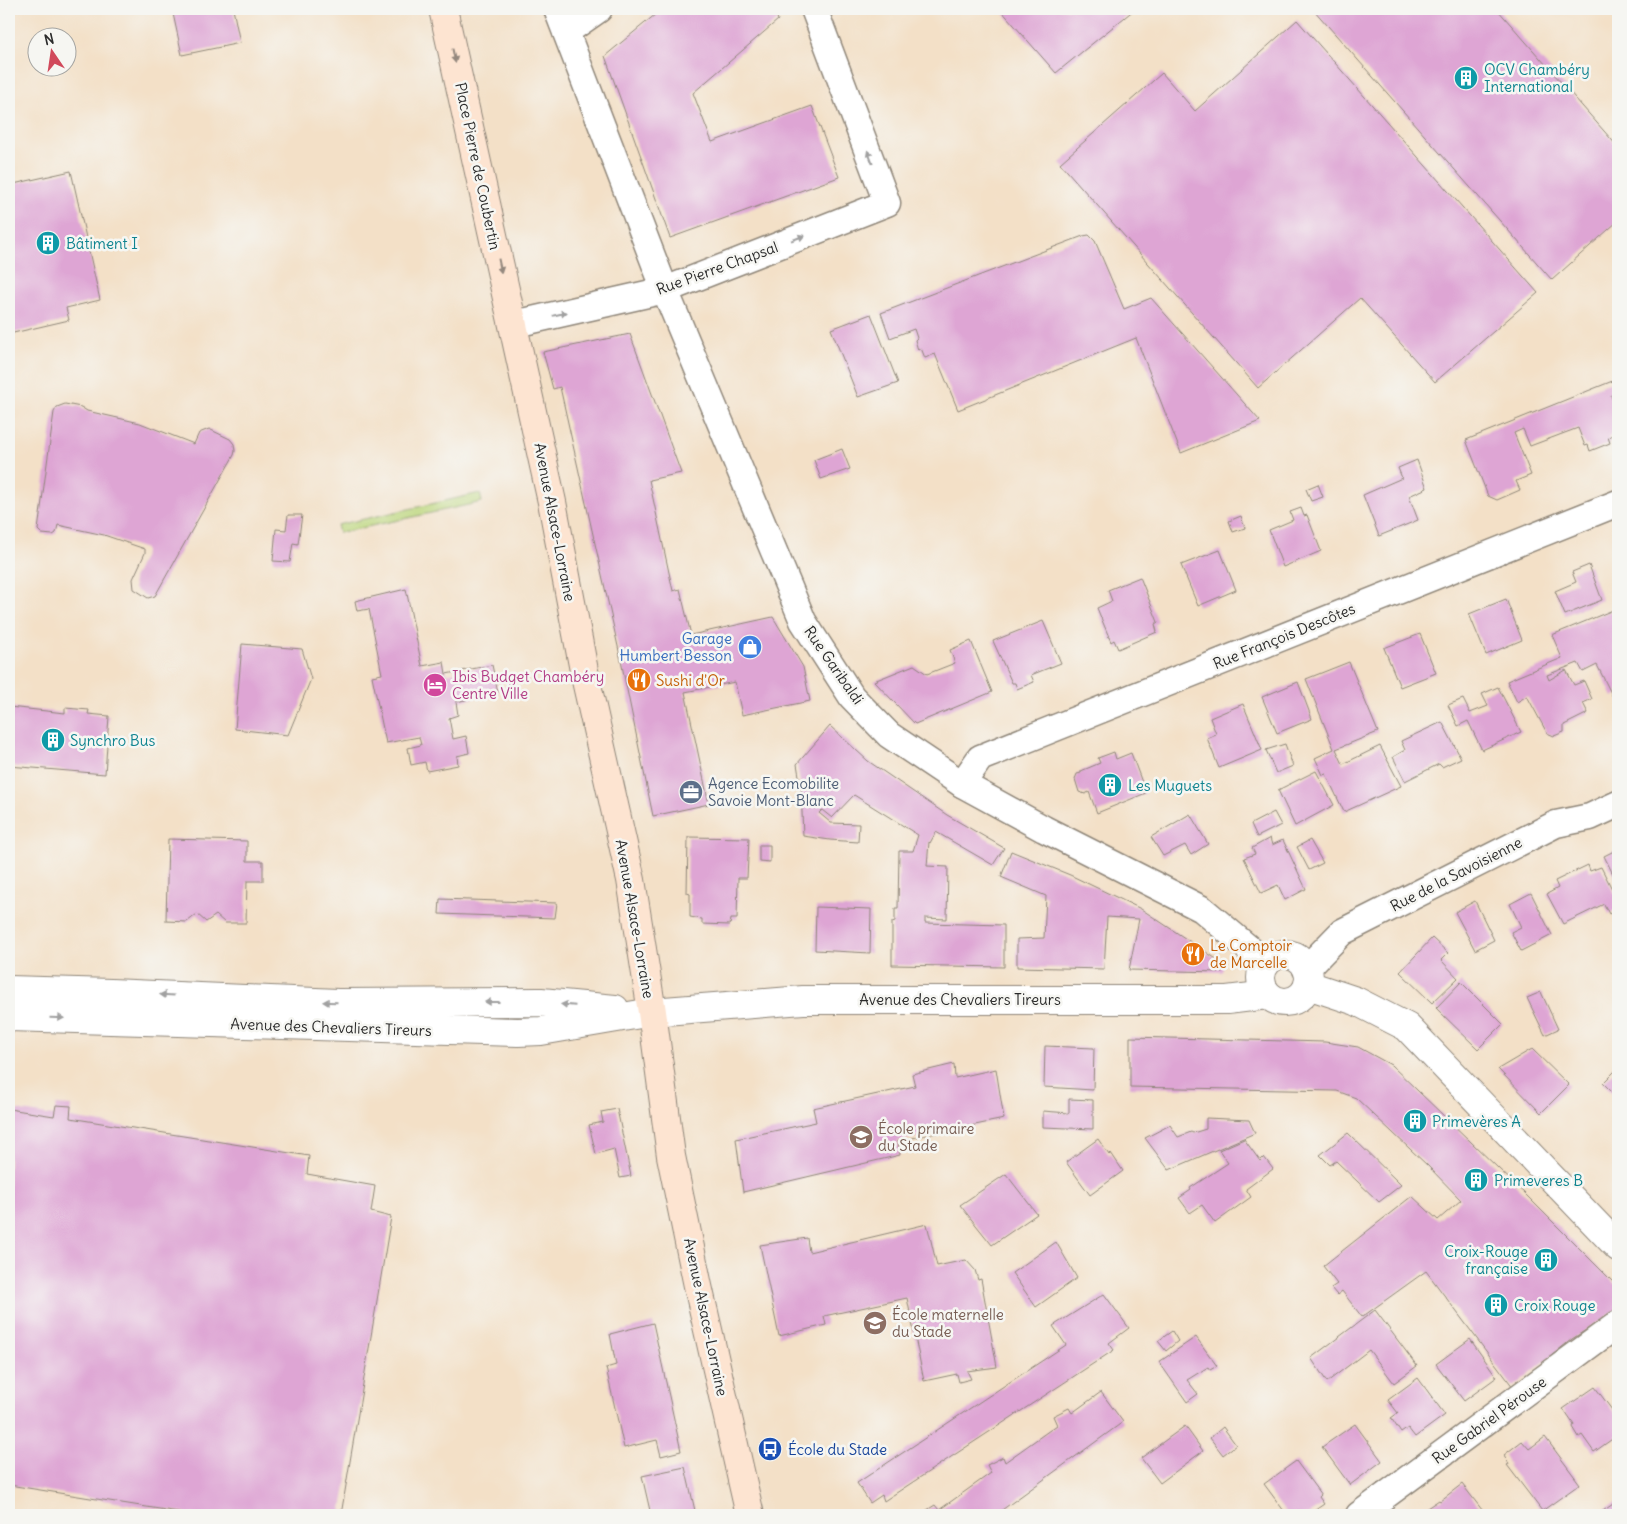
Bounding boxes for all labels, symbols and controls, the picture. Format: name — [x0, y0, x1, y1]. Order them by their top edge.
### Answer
north arrow — [28, 28, 78, 78]
text: N — [42, 29, 56, 49]
one-way arrow — [450, 49, 458, 64]
place label: OCV Chambéry International — [1484, 60, 1590, 96]
building icon: OCV Chambéry International — [1453, 65, 1479, 91]
street label: Place Pierre de Coubertin — [451, 81, 505, 252]
one-way arrow — [866, 150, 873, 165]
building icon: Bâtiment I — [35, 230, 61, 256]
place label: Bâtiment I — [66, 234, 138, 253]
one-way arrow — [791, 234, 806, 242]
street label: Rue Pierre Chapsal — [654, 237, 780, 299]
one-way arrow — [496, 259, 504, 274]
one-way arrow — [553, 310, 568, 318]
street label: Avenue Alsace-Lorraine — [530, 441, 580, 603]
street label: Rue François Descôtes — [1210, 599, 1358, 673]
street label: Rue Garibaldi — [800, 622, 868, 708]
place label: Garage Humbert Besson — [620, 629, 732, 665]
shop icon: Garage Humbert Besson — [737, 634, 763, 660]
place label: Ibis Budget Chambéry Centre Ville — [452, 667, 604, 703]
restaurant icon: Sushi d'Or — [626, 667, 652, 693]
place label: Sushi d'Or — [656, 671, 725, 690]
hotel icon: Ibis Budget Chambéry Centre Ville — [422, 672, 448, 698]
building icon: Synchro Bus — [40, 727, 66, 753]
place label: Synchro Bus — [70, 731, 155, 750]
building icon: Les Muguets — [1097, 772, 1123, 798]
place label: Agence Ecomobilite Savoie Mont-Blanc — [708, 774, 839, 810]
place label: Les Muguets — [1128, 776, 1212, 795]
office icon: Agence Ecomobilite Savoie Mont-Blanc — [678, 779, 704, 805]
street label: Rue de la Savoisienne — [1387, 833, 1525, 915]
street label: Avenue Alsace-Lorraine — [612, 838, 658, 1000]
place label: Le Comptoir de Marcelle — [1210, 936, 1292, 972]
restaurant icon: Le Comptoir de Marcelle — [1180, 941, 1206, 967]
street label: Avenue des Chevaliers Tireurs — [859, 990, 1061, 1009]
one-way arrow — [159, 991, 175, 999]
one-way arrow — [321, 998, 337, 1006]
one-way arrow — [484, 998, 500, 1006]
one-way arrow — [560, 1000, 576, 1008]
street label: Avenue des Chevaliers Tireurs — [230, 1014, 432, 1040]
one-way arrow — [50, 1015, 66, 1023]
building icon: Primevères A — [1402, 1108, 1428, 1134]
place label: Primevères A — [1432, 1112, 1521, 1131]
place label: École primaire du Stade — [878, 1119, 974, 1155]
school or university icon: École primaire du Stade — [848, 1124, 874, 1150]
building icon: Primeveres B — [1463, 1167, 1489, 1193]
place label: Primeveres B — [1494, 1171, 1583, 1190]
street label: Avenue Alsace-Lorraine — [680, 1236, 732, 1398]
place label: Croix-Rouge française — [1444, 1242, 1528, 1278]
building icon: Croix-Rouge française — [1533, 1247, 1559, 1273]
building icon: Croix Rouge — [1483, 1292, 1509, 1318]
place label: Croix Rouge — [1514, 1296, 1596, 1315]
place label: École maternelle du Stade — [892, 1305, 1004, 1341]
school or university icon: École maternelle du Stade — [862, 1310, 888, 1336]
street label: Rue Gabriel Pérouse — [1428, 1372, 1550, 1468]
bus stop icon: École du Stade — [757, 1436, 783, 1462]
place label: École du Stade — [788, 1440, 887, 1459]

